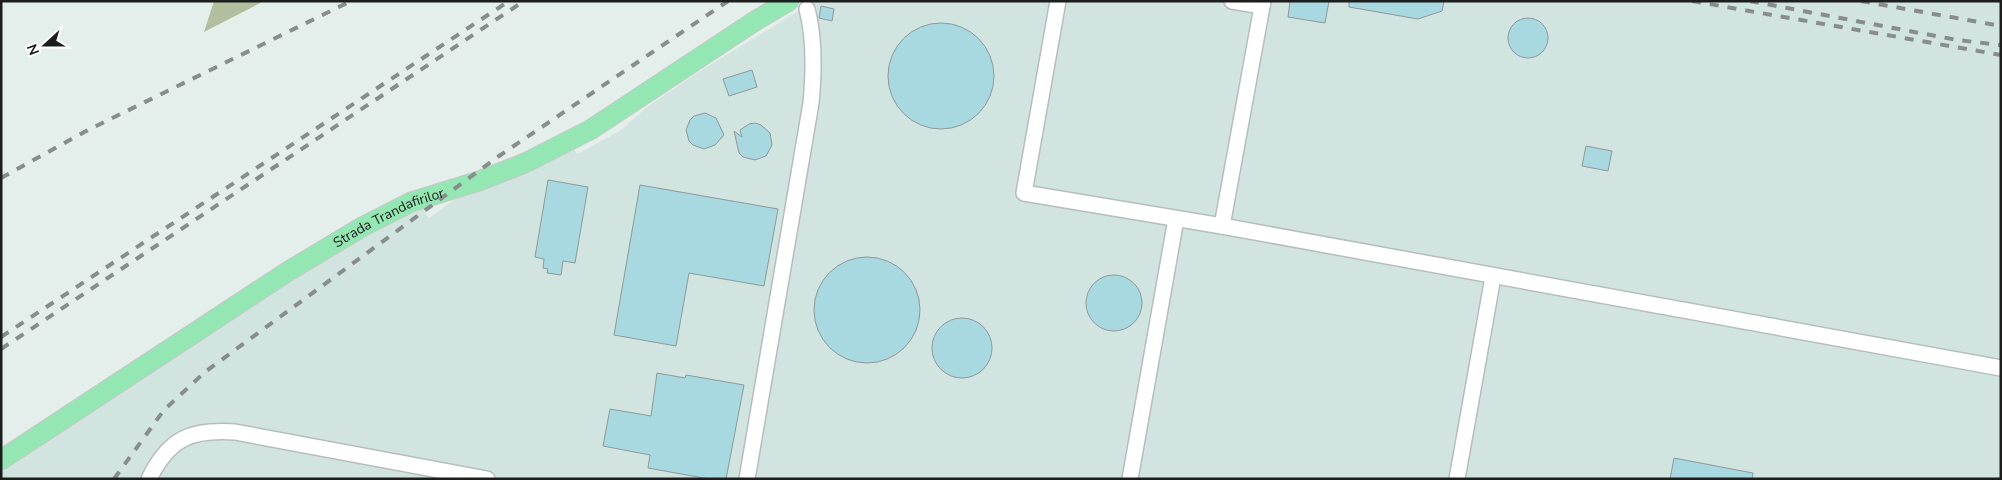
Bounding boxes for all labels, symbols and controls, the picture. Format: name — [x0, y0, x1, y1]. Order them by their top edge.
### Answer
north arrow — [20, 20, 70, 70]
text: N — [23, 41, 44, 58]
street label: Strada Trandafirilor — [330, 183, 446, 252]

